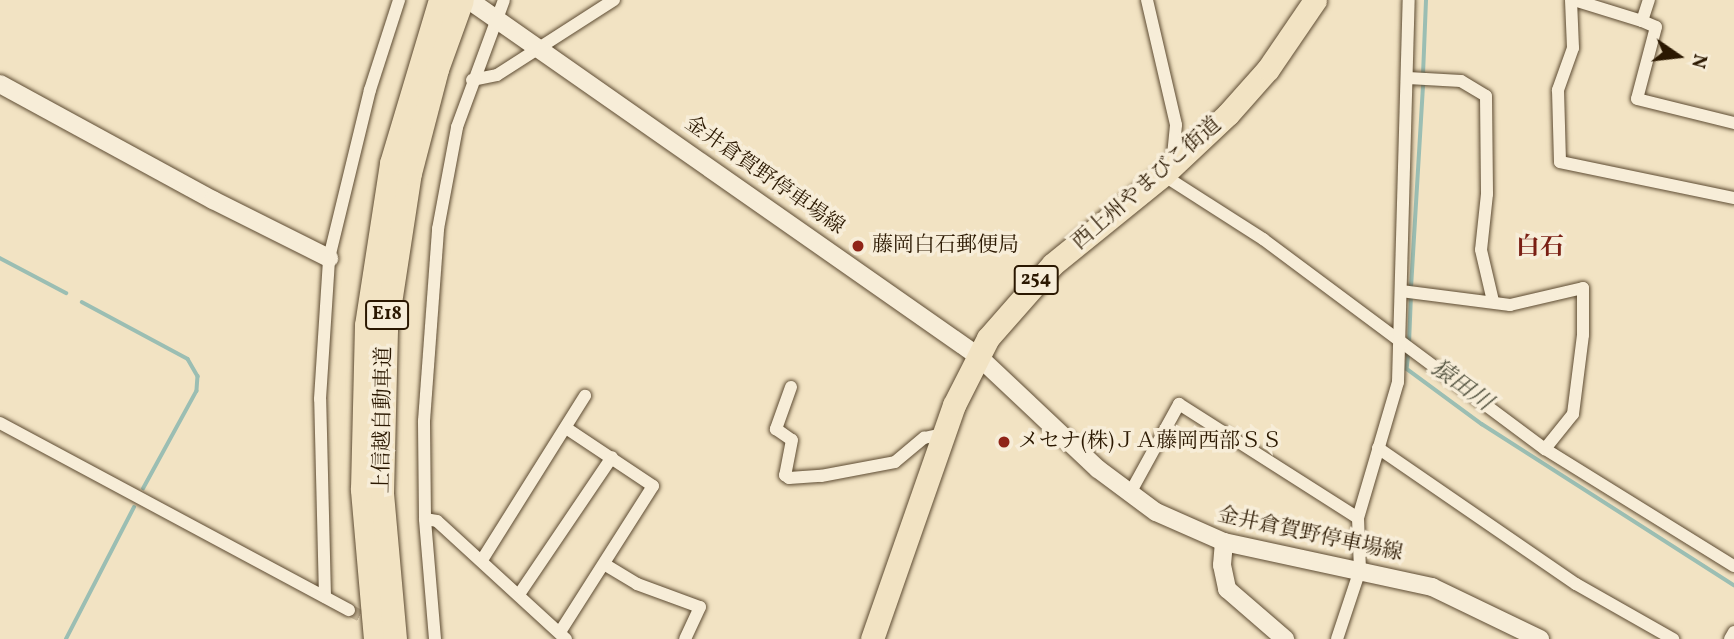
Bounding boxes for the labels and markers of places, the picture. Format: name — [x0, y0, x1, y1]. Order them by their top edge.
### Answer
place label: 藤岡白石郵便局 — [872, 233, 1019, 259]
marker: 藤岡白石郵便局 — [850, 238, 866, 254]
place label: メセナ(株)ＪＡ藤岡西部ＳＳ — [1018, 429, 1282, 455]
marker: メセナ(株)ＪＡ藤岡西部ＳＳ — [996, 434, 1012, 450]

